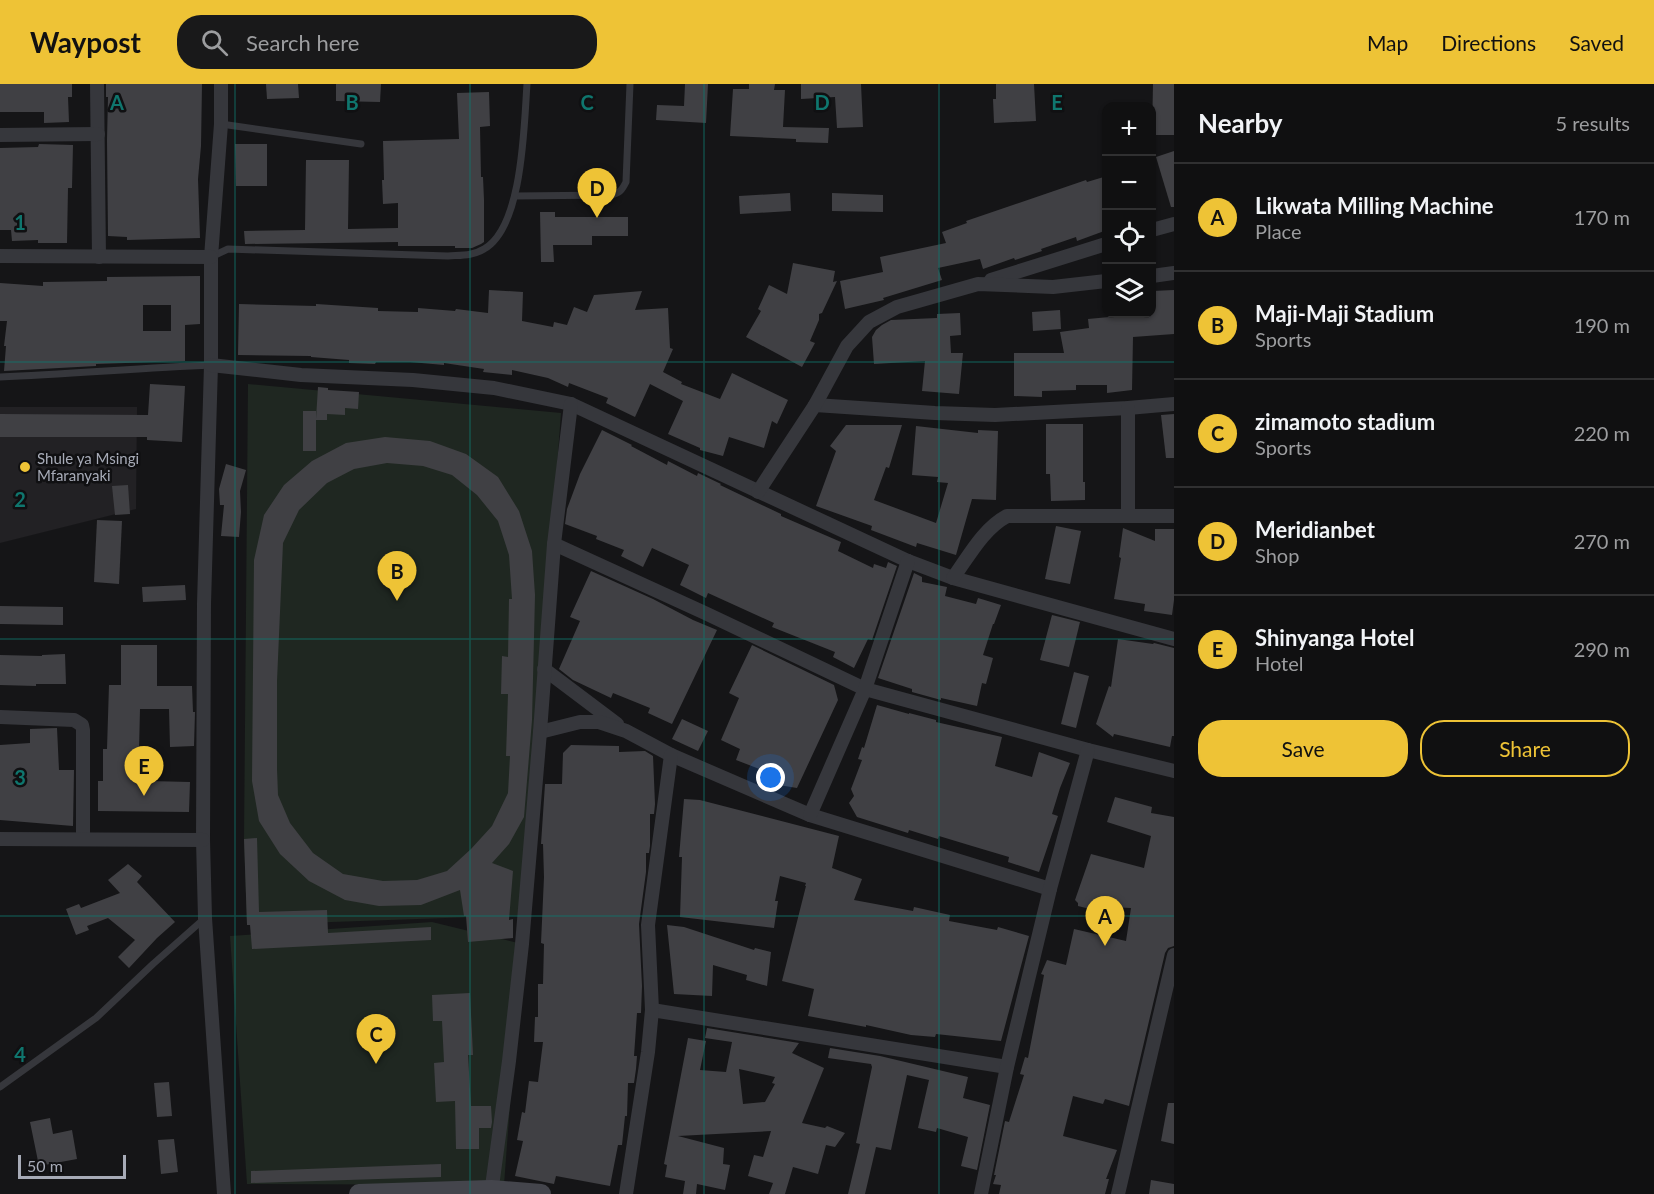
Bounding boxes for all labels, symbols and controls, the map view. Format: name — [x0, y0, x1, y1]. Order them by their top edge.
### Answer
search box — [177, 15, 597, 69]
text: Waypost — [30, 25, 141, 59]
icon: search — [198, 26, 231, 59]
text: Search here — [246, 29, 359, 56]
text: Map — [1367, 30, 1408, 55]
text: Directions — [1441, 30, 1536, 55]
text: Saved — [1569, 30, 1624, 55]
text: A — [109, 90, 124, 114]
text: B — [345, 90, 359, 114]
text: C — [580, 90, 594, 114]
text: D — [814, 90, 830, 114]
text: E — [1051, 90, 1063, 114]
map controls — [1102, 102, 1156, 318]
button: + — [1102, 102, 1156, 156]
text: Nearby — [1198, 107, 1283, 139]
text: 5 results — [1555, 111, 1630, 135]
button: − — [1102, 156, 1156, 210]
pin: D — [578, 168, 616, 218]
text: Likwata Milling Machine — [1255, 192, 1494, 219]
text: A — [1211, 205, 1224, 229]
text: 170 m — [1574, 205, 1630, 229]
text: 1 — [14, 210, 26, 234]
button: locate — [1102, 210, 1156, 264]
text: Place — [1255, 219, 1302, 243]
button: layers — [1102, 264, 1156, 318]
text: Maji-Maji Stadium — [1255, 300, 1434, 327]
text: B — [1211, 313, 1224, 337]
text: 190 m — [1574, 313, 1630, 337]
text: Sports — [1255, 327, 1311, 351]
text: zimamoto stadium — [1255, 408, 1435, 435]
text: C — [1211, 421, 1224, 445]
text: 220 m — [1574, 421, 1630, 445]
text: Sports — [1255, 435, 1311, 459]
place label: Shule ya Msingi Mfaranyaki — [37, 449, 139, 484]
marker: Shule ya Msingi Mfaranyaki — [18, 460, 32, 474]
text: 2 — [14, 487, 26, 511]
text: Meridianbet — [1255, 516, 1375, 543]
text: D — [1210, 529, 1225, 553]
text: 270 m — [1574, 529, 1630, 553]
text: Shop — [1255, 543, 1299, 567]
pin: B — [378, 552, 416, 601]
text: Shinyanga Hotel — [1255, 624, 1414, 651]
text: E — [1212, 637, 1223, 661]
text: 290 m — [1574, 637, 1630, 661]
text: Hotel — [1255, 651, 1304, 675]
button: Save — [1198, 720, 1408, 777]
button: Share — [1420, 720, 1630, 777]
pin: E — [124, 746, 164, 796]
your location — [756, 763, 785, 792]
text: 3 — [14, 765, 26, 789]
pin: A — [1086, 896, 1124, 946]
pin: C — [356, 1014, 395, 1064]
text: 4 — [14, 1042, 26, 1066]
scale bar — [18, 1152, 126, 1180]
text: 50 m — [27, 1156, 63, 1175]

